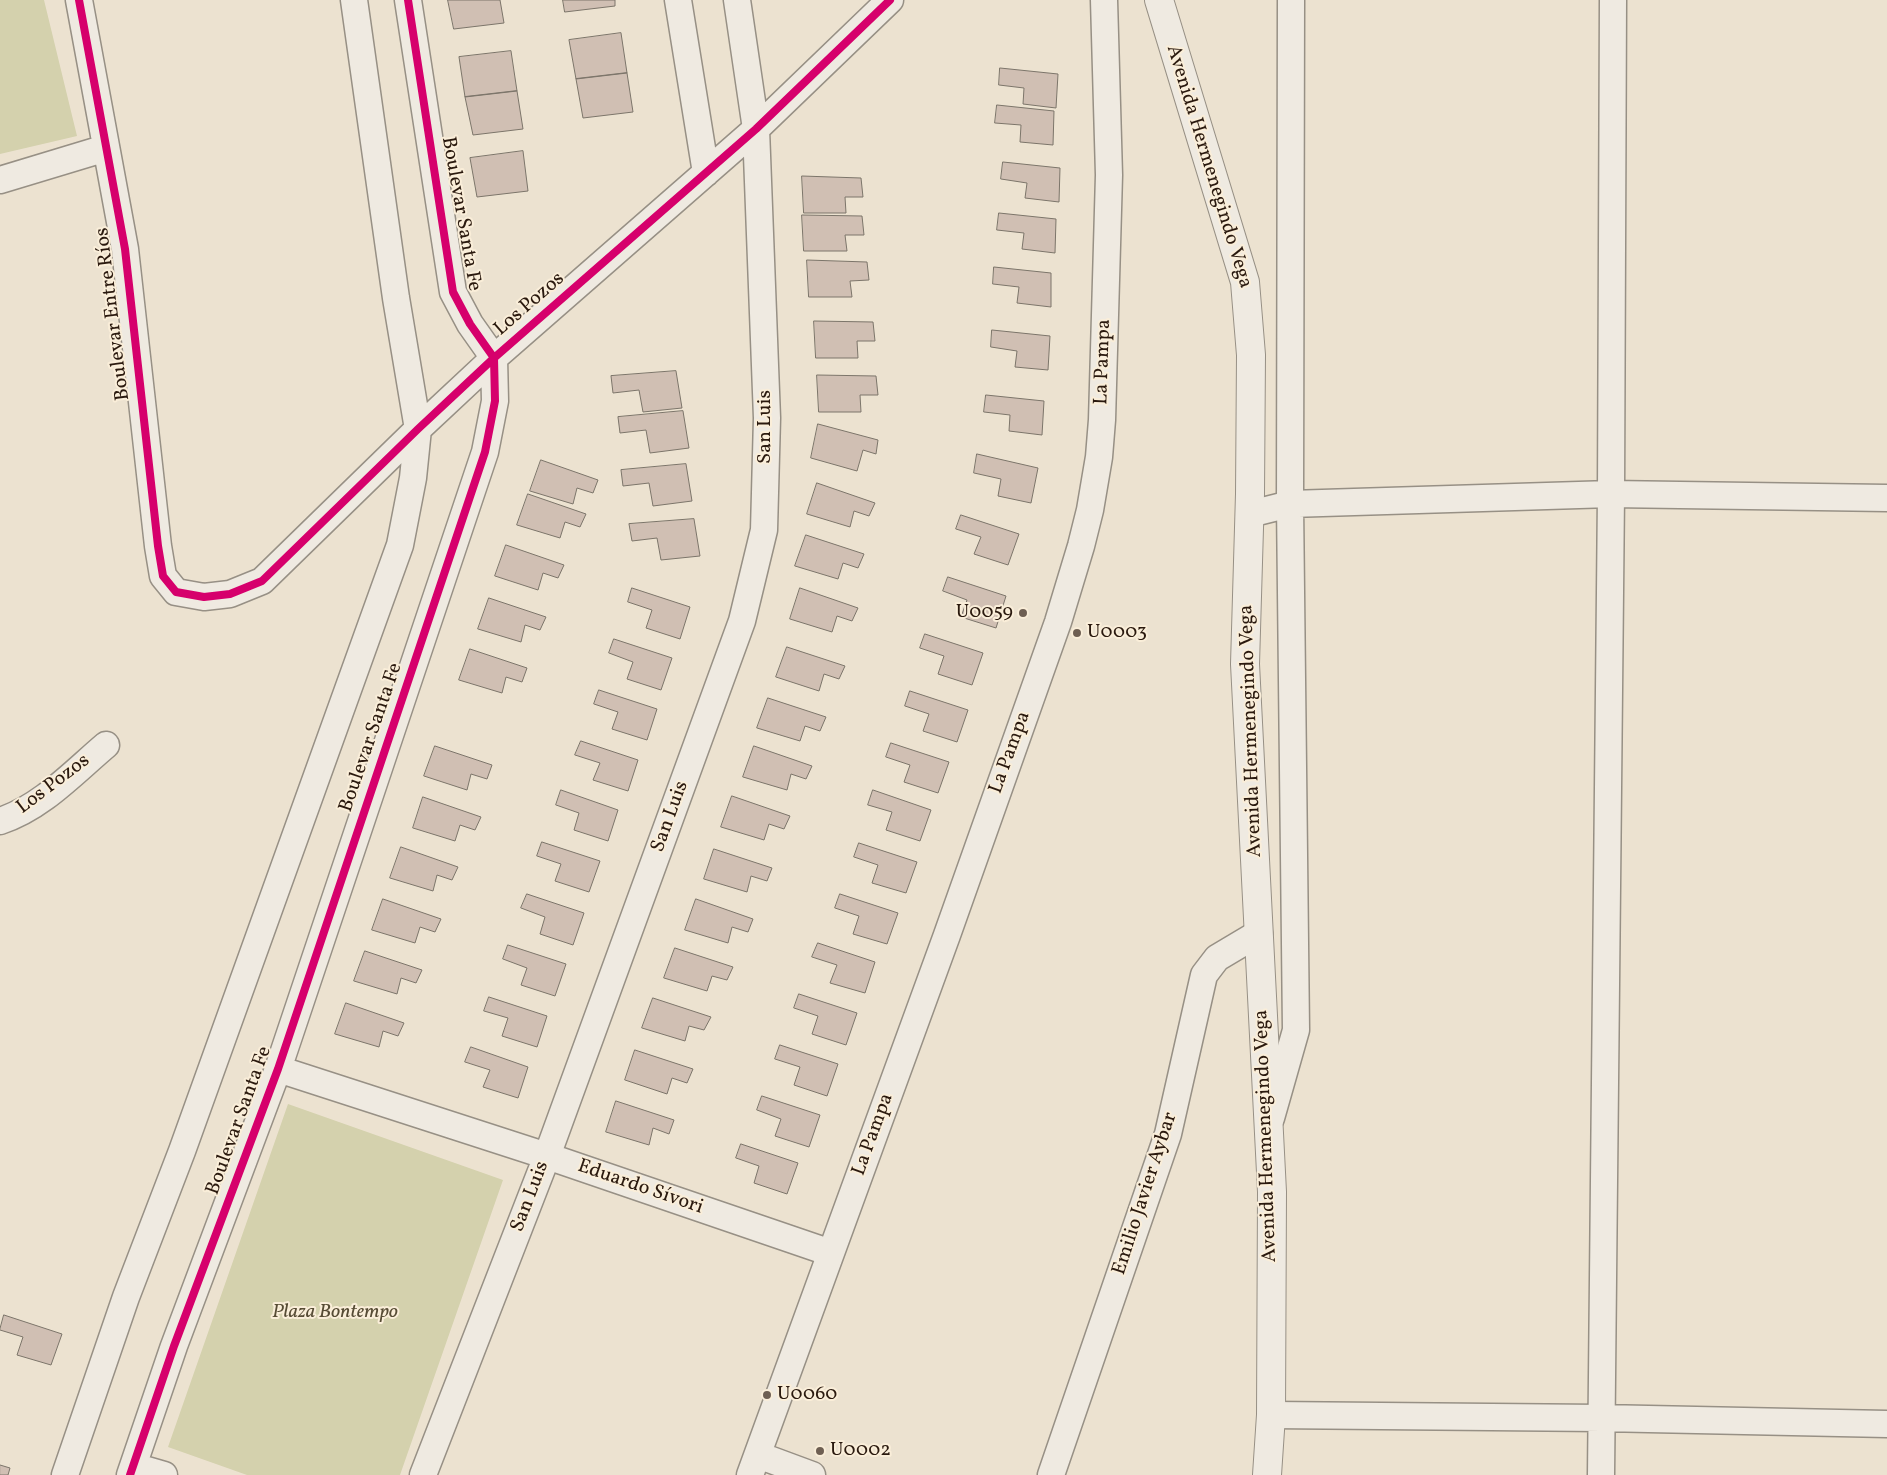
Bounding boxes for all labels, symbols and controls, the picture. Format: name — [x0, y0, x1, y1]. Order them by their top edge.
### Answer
street label: Avenida Hermenegindo Vega — [1160, 43, 1256, 291]
street label: Boulevar Santa Fe — [435, 135, 485, 293]
street label: Boulevar Entre Ríos — [91, 226, 137, 402]
street label: Los Pozos — [490, 268, 570, 342]
street label: La Pampa — [1091, 319, 1117, 405]
street label: San Luis — [754, 390, 778, 464]
place label: U0059 — [956, 601, 1013, 625]
street label: Avenida Hermenegindo Vega — [1236, 604, 1268, 858]
marker: U0059 — [1017, 607, 1029, 619]
place label: U0003 — [1087, 621, 1147, 645]
marker: U0003 — [1071, 627, 1083, 639]
street label: Boulevar Santa Fe — [335, 660, 409, 816]
street label: La Pampa — [985, 709, 1037, 797]
street label: Los Pozos — [13, 750, 95, 820]
street label: San Luis — [647, 778, 695, 856]
street label: Avenida Hermenegindo Vega — [1251, 1009, 1283, 1263]
street label: Boulevar Santa Fe — [202, 1044, 278, 1198]
street label: La Pampa — [848, 1091, 900, 1179]
street label: Emilio Javier Aybar — [1108, 1110, 1184, 1278]
street label: Eduardo Sívori — [574, 1155, 706, 1221]
street label: San Luis — [507, 1158, 555, 1236]
park label: Plaza Bontempo — [272, 1301, 398, 1325]
place label: U0060 — [777, 1383, 837, 1407]
marker: U0060 — [761, 1389, 773, 1401]
place label: U0002 — [830, 1439, 891, 1463]
marker: U0002 — [814, 1445, 826, 1457]

